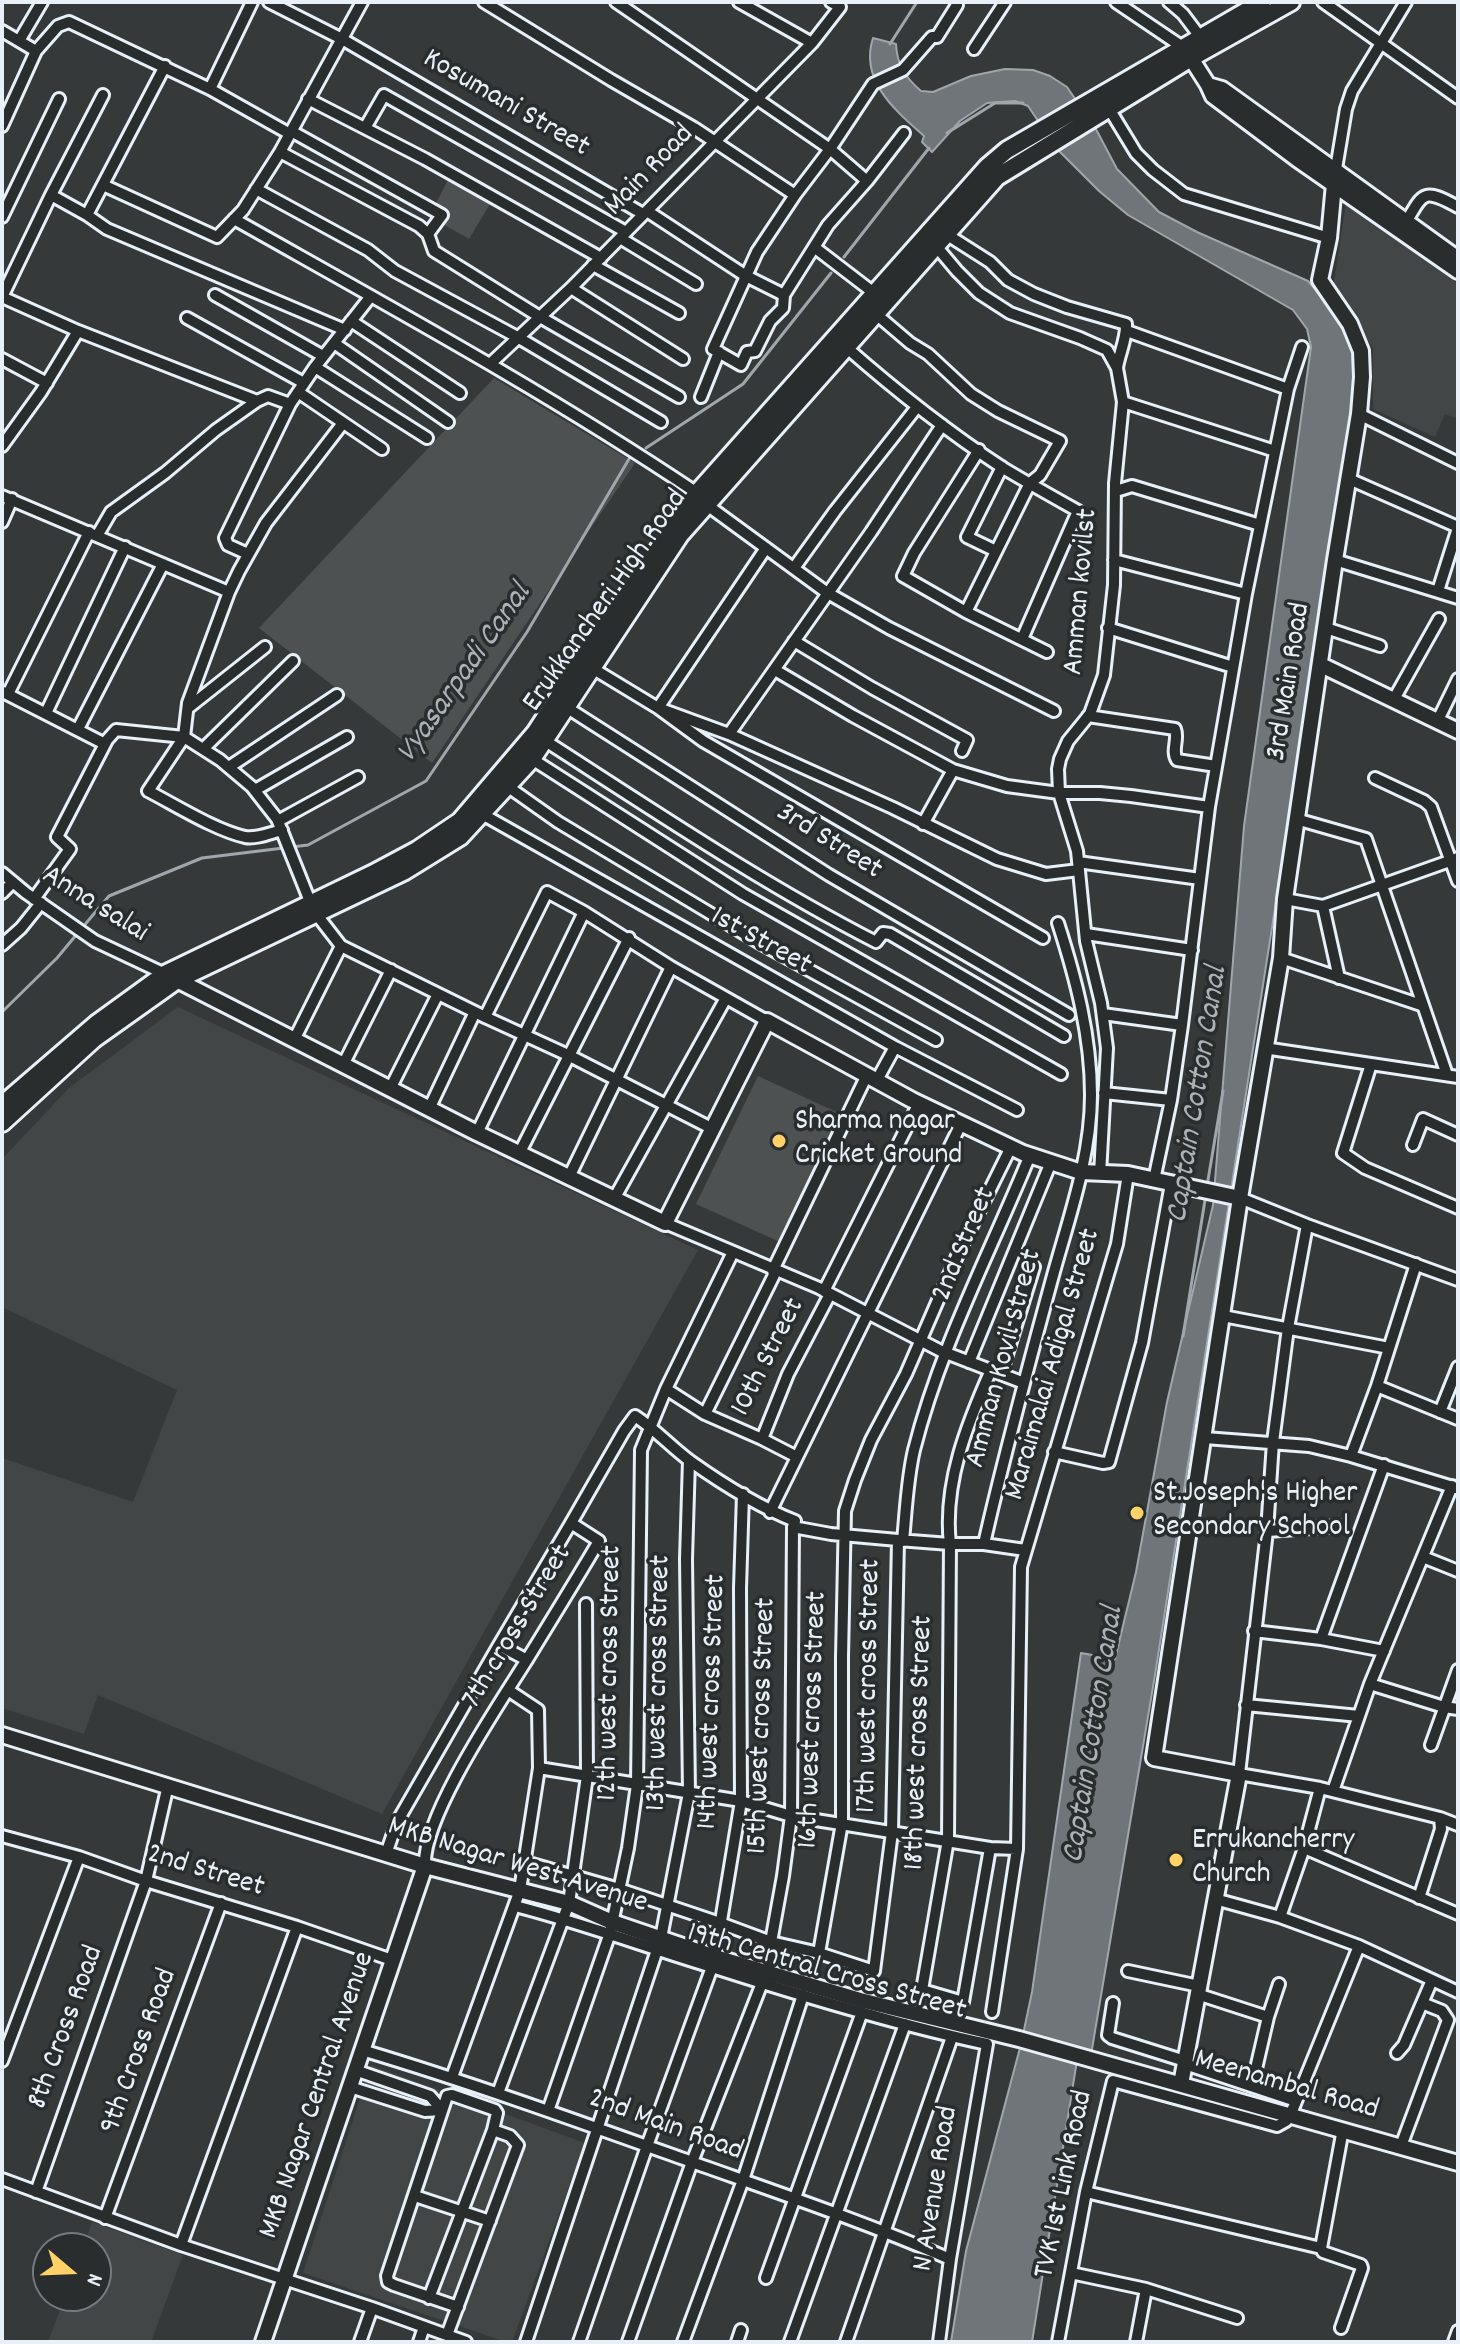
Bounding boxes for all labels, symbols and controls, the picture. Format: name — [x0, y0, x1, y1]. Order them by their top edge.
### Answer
street label: Kosumani Street — [415, 43, 595, 167]
street label: Main Road — [598, 119, 704, 225]
street label: Erukkancheri High Road — [517, 484, 697, 720]
street label: Amman kovilst — [1058, 507, 1108, 677]
water label: Vyasarpadi Canal — [390, 578, 542, 772]
street label: 3rd Main Road — [1261, 600, 1321, 764]
street label: 3rd Street — [768, 796, 888, 890]
street label: Anna salai — [34, 859, 154, 953]
street label: 1st Street — [703, 901, 817, 985]
water label: Captain Cotton Canal — [1161, 964, 1239, 1226]
place label: Sharma nagar Cricket Ground — [795, 1106, 962, 1176]
marker: Sharma nagar Cricket Ground — [770, 1132, 788, 1150]
street label: 2nd Street — [926, 1182, 1006, 1308]
street label: Maraimalai Adigal Street — [999, 1225, 1111, 1505]
street label: Amman Kovil Street — [960, 1246, 1052, 1472]
street label: 10th Street — [725, 1293, 815, 1423]
place label: St.Joseph's Higher Secondary School — [1153, 1478, 1357, 1548]
marker: St.Joseph's Higher Secondary School — [1128, 1504, 1146, 1522]
street label: 7th cross Street — [456, 1540, 582, 1716]
street label: 12th west cross Street — [592, 1545, 632, 1801]
street label: 13th west cross Street — [641, 1555, 681, 1811]
street label: 17th west cross Street — [851, 1559, 891, 1813]
street label: 14th west cross Street — [692, 1574, 736, 1830]
street label: 16th west cross Street — [793, 1591, 837, 1849]
street label: 15th west cross Street — [742, 1597, 786, 1855]
water label: Captain Cotton Canal — [1057, 1604, 1135, 1866]
street label: 18th west cross Street — [899, 1615, 943, 1871]
street label: MKB Nagar West Avenue — [383, 1810, 651, 1924]
place label: Errukancherry Church — [1192, 1825, 1354, 1896]
street label: 2nd Street — [142, 1838, 268, 1908]
marker: Errukancherry Church — [1167, 1851, 1185, 1869]
street label: 19th Central Cross Street — [682, 1917, 970, 2031]
street label: 8th Cross Road — [22, 1941, 114, 2115]
street label: MKB Nagar Central Avenue — [253, 1948, 385, 2244]
street label: 9th Cross Road — [95, 1965, 187, 2139]
street label: Meenambal Road — [1190, 2044, 1382, 2130]
street label: 2nd Main Road — [583, 2082, 747, 2172]
street label: TVK 1st Link Road — [1029, 2088, 1103, 2282]
street label: N Avenue Road — [907, 2104, 969, 2274]
north arrow — [32, 2232, 112, 2312]
text: N — [77, 2269, 110, 2290]

